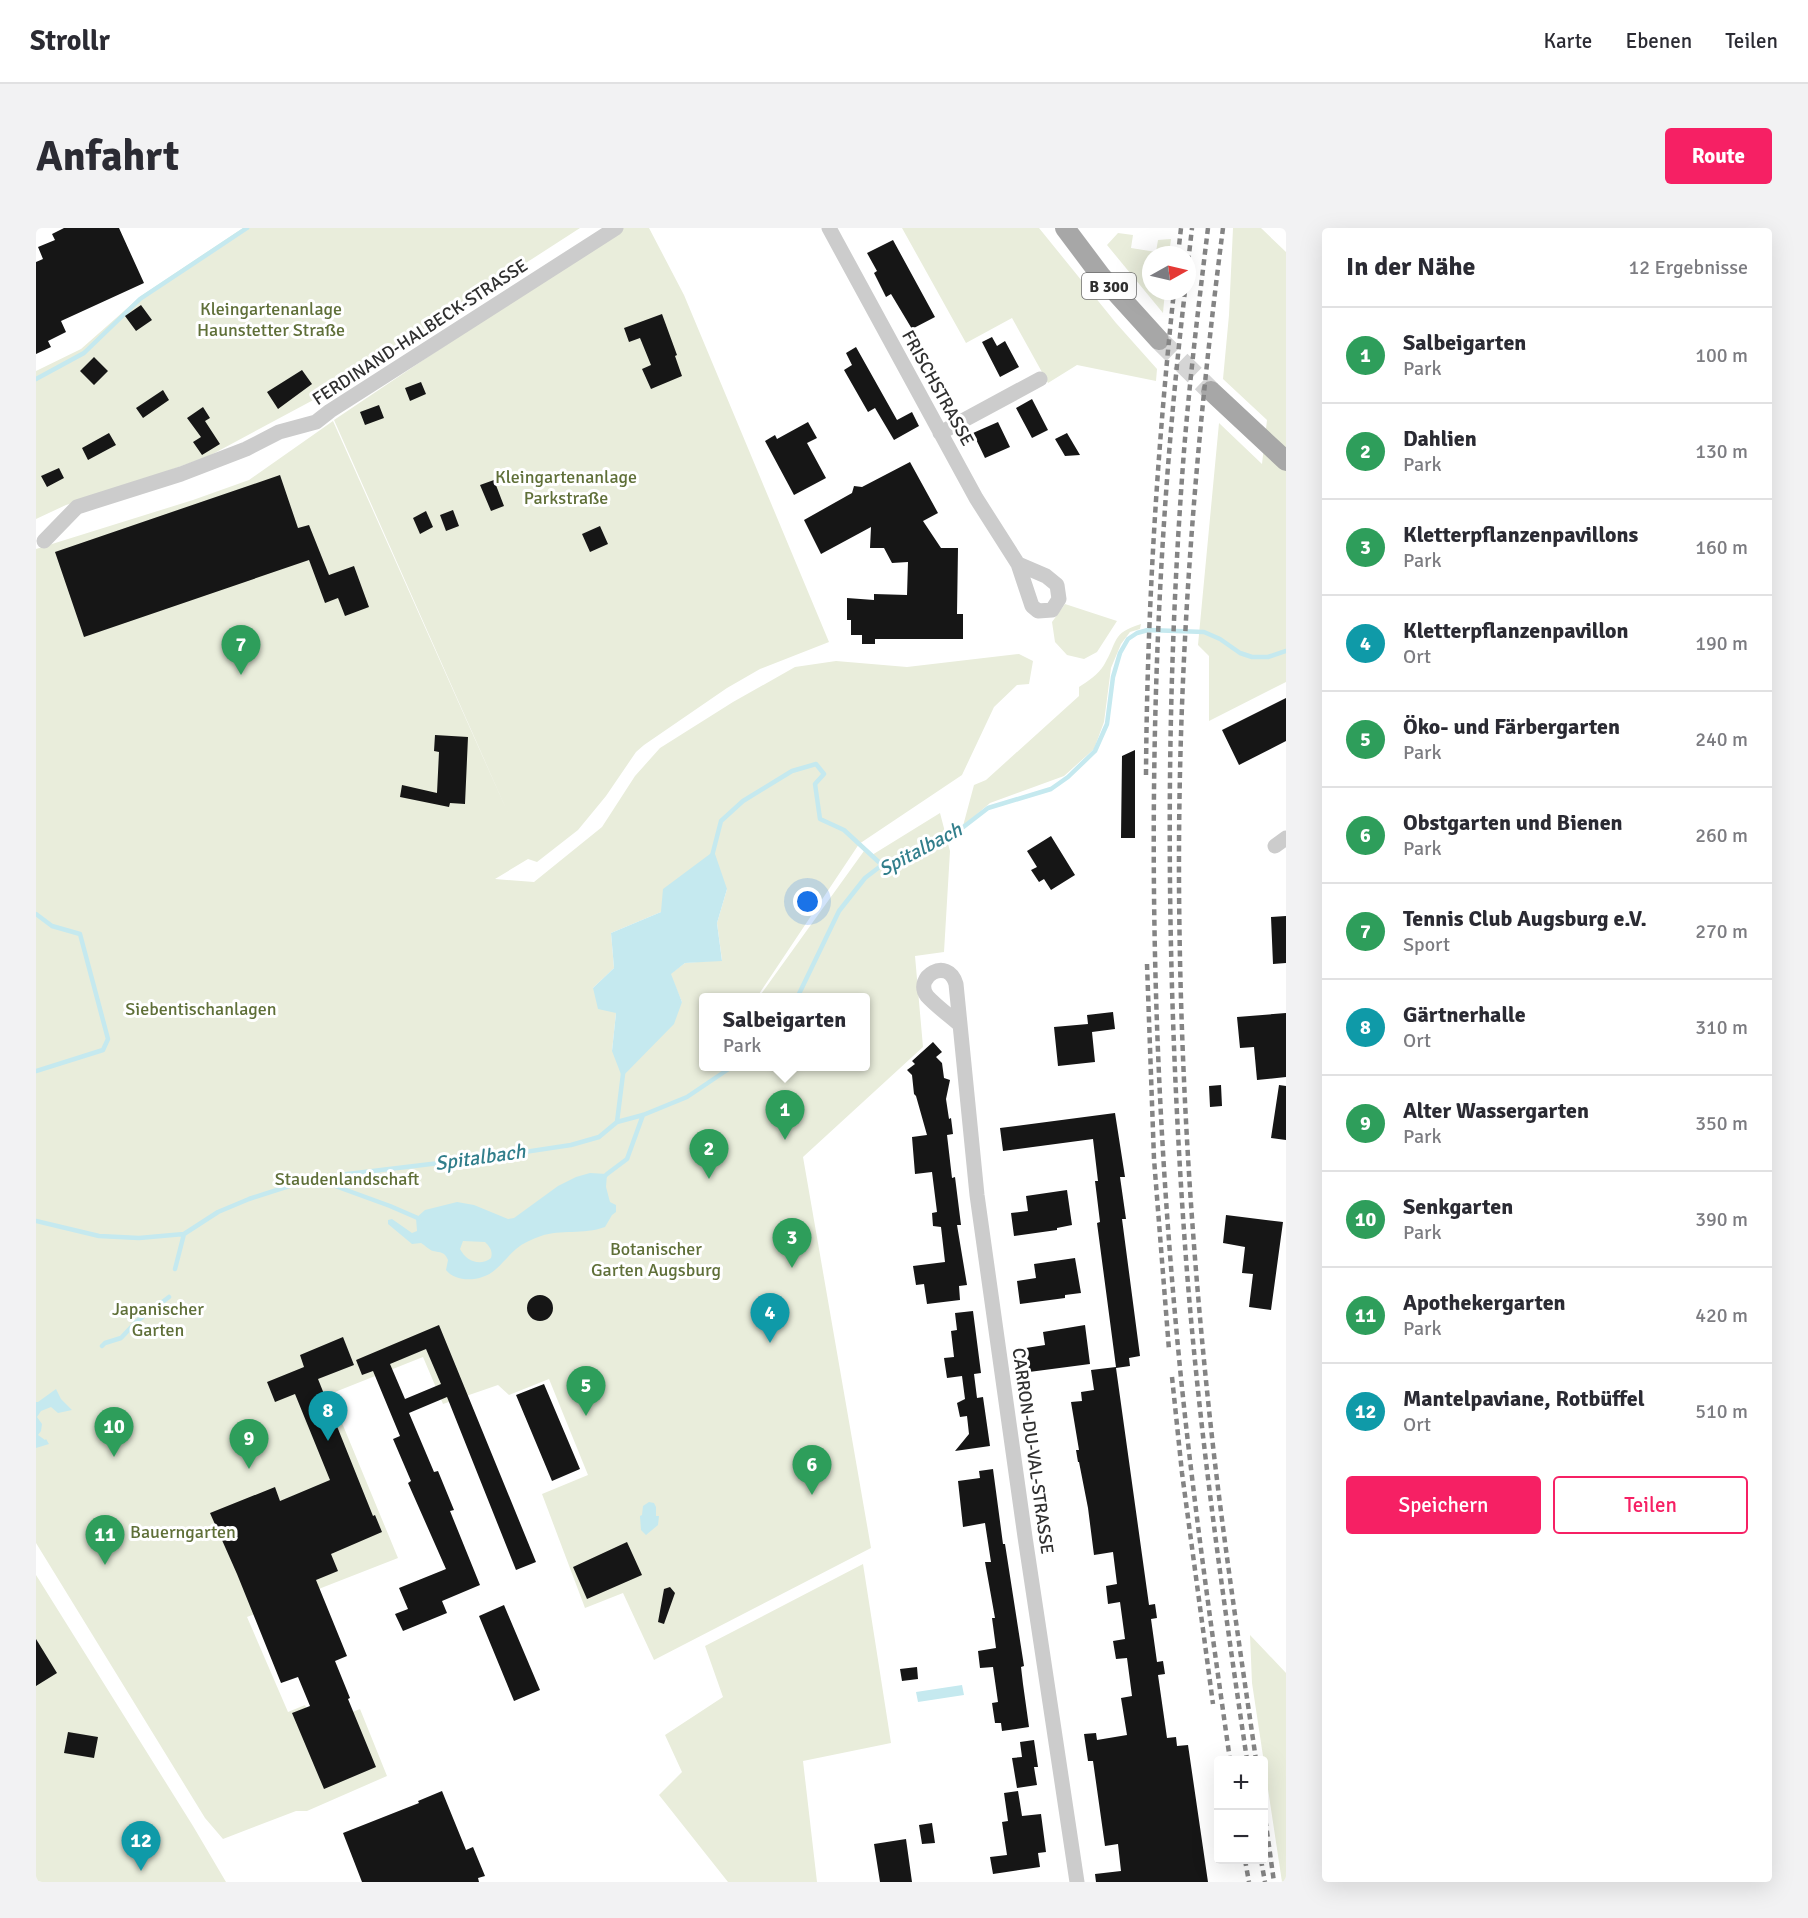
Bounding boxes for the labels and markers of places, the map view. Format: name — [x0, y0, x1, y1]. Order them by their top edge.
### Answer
pin: 7 — [222, 626, 260, 675]
pin: 1 — [766, 1090, 804, 1140]
pin: 2 — [690, 1130, 728, 1179]
pin: 3 — [772, 1218, 812, 1268]
pin: 4 — [750, 1294, 790, 1343]
pin: 5 — [566, 1366, 606, 1416]
pin: 8 — [308, 1392, 348, 1441]
pin: 10 — [94, 1408, 134, 1457]
pin: 9 — [230, 1420, 268, 1469]
pin: 6 — [792, 1446, 832, 1495]
pin: 11 — [86, 1516, 124, 1565]
pin: 12 — [122, 1822, 160, 1871]

